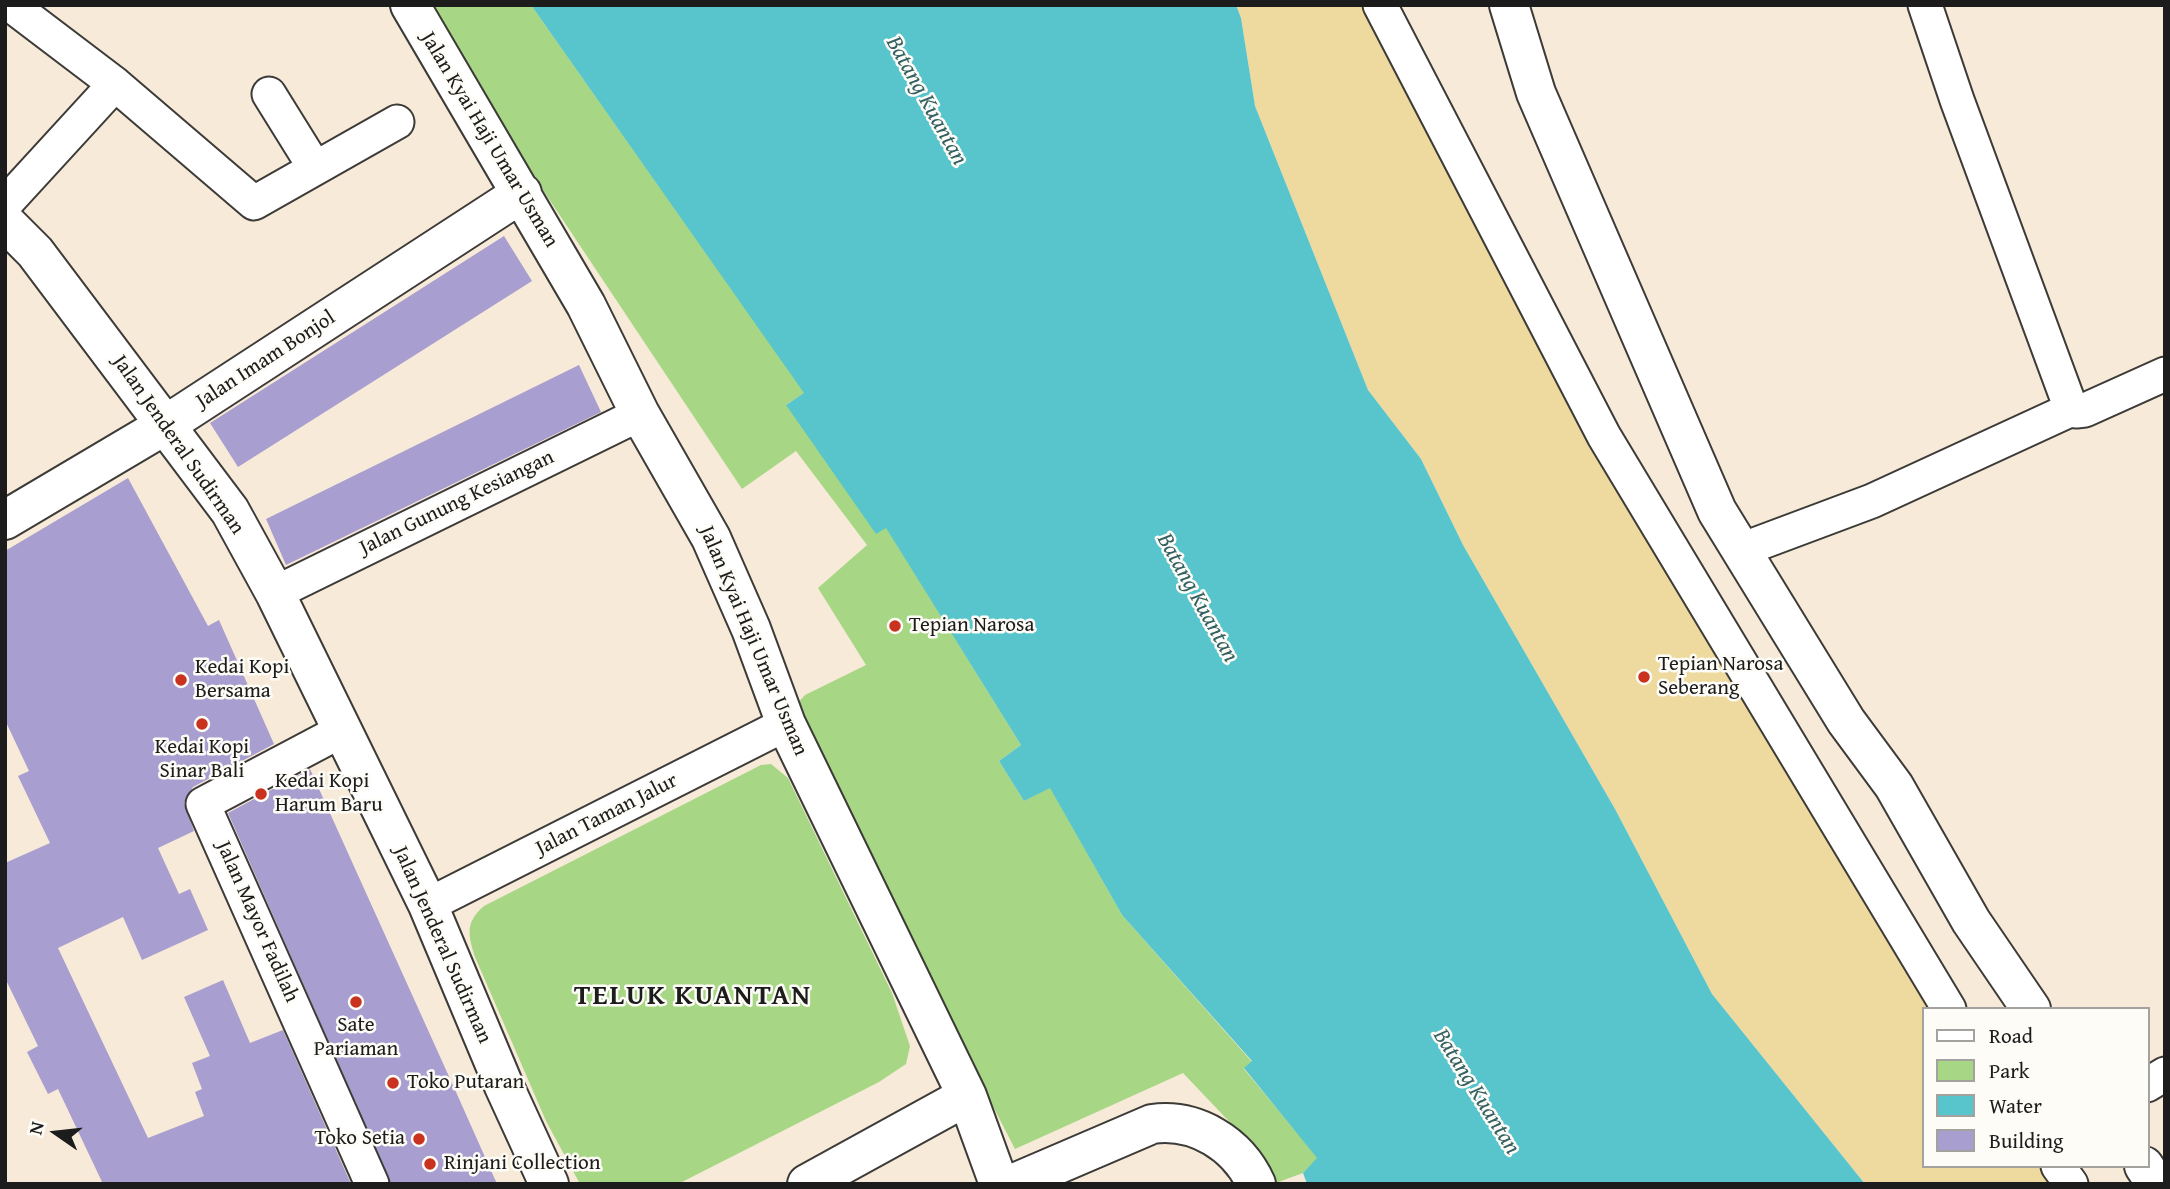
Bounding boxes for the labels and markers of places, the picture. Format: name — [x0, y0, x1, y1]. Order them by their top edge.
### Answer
place label: Tepian Narosa — [909, 613, 1034, 639]
marker: Tepian Narosa — [887, 618, 903, 634]
place label: Tepian Narosa Seberang — [1658, 652, 1783, 702]
place label: Kedai Kopi Bersama — [195, 655, 289, 705]
marker: Tepian Narosa Seberang — [1636, 669, 1652, 685]
marker: Kedai Kopi Bersama — [173, 672, 189, 688]
marker: Kedai Kopi Sinar Bali — [194, 716, 210, 732]
place label: Kedai Kopi Sinar Bali — [155, 735, 249, 785]
place label: Kedai Kopi Harum Baru — [275, 769, 383, 819]
marker: Kedai Kopi Harum Baru — [253, 786, 269, 802]
marker: Sate Pariaman — [348, 994, 364, 1010]
place label: Sate Pariaman — [314, 1013, 398, 1063]
place label: Toko Putaran — [407, 1070, 524, 1096]
marker: Toko Putaran — [385, 1075, 401, 1091]
place label: Toko Setia — [314, 1126, 405, 1152]
marker: Toko Setia — [411, 1131, 427, 1147]
place label: Rinjani Collection — [444, 1151, 601, 1177]
marker: Rinjani Collection — [422, 1156, 438, 1172]

